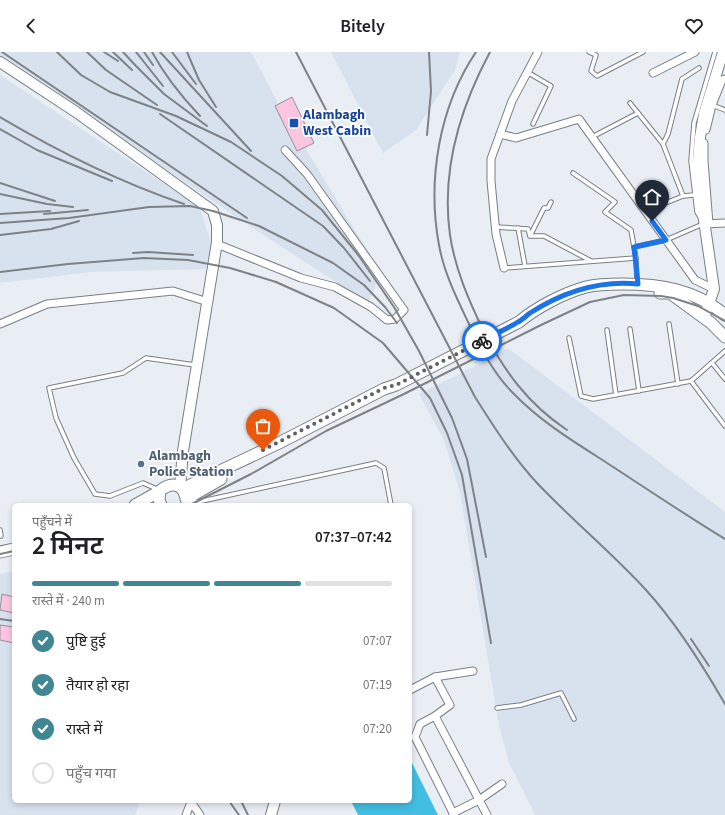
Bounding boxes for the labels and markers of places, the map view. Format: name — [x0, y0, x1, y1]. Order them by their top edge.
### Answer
place label: Alambagh West Cabin — [302, 105, 371, 141]
marker: Alambagh West Cabin — [288, 117, 300, 129]
pin — [635, 180, 669, 221]
pin — [246, 409, 280, 450]
place label: Alambagh Police Station — [148, 446, 234, 482]
marker: Alambagh Police Station — [136, 459, 146, 469]

